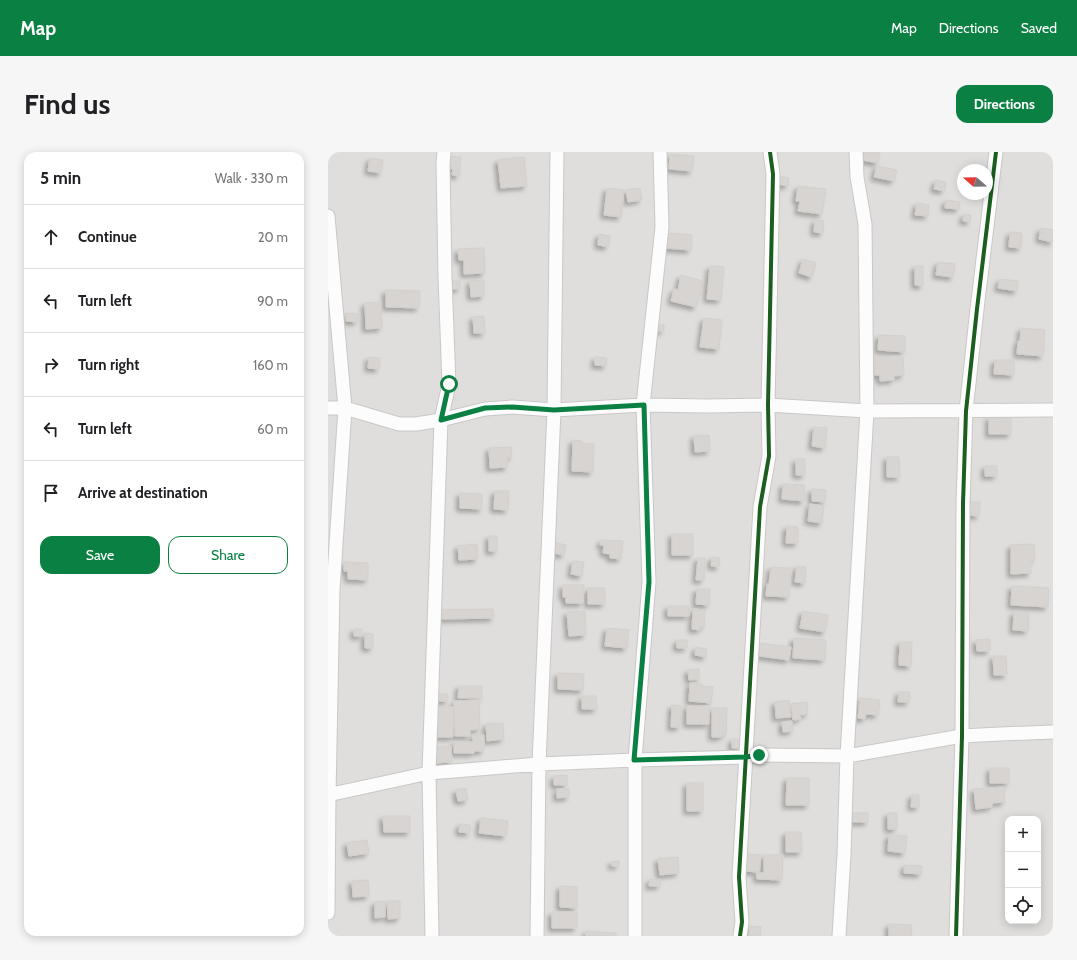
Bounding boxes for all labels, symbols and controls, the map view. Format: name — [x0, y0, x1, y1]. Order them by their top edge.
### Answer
text: Map — [20, 17, 56, 40]
text: Map — [891, 19, 917, 37]
text: Directions — [939, 19, 999, 37]
text: Saved — [1021, 19, 1057, 37]
button: Directions — [956, 85, 1053, 123]
text: Find us — [24, 87, 110, 121]
north arrow — [957, 164, 993, 200]
text: 5 min — [40, 168, 81, 188]
text: Walk · 330 m — [215, 170, 288, 186]
icon: ahead — [40, 226, 62, 248]
text: Continue — [78, 228, 137, 246]
text: 20 m — [258, 229, 288, 245]
icon: left — [40, 290, 62, 312]
text: Turn left — [78, 292, 132, 310]
text: 90 m — [257, 293, 288, 309]
icon: right — [40, 354, 62, 376]
text: Turn right — [78, 356, 139, 374]
text: 160 m — [253, 357, 288, 373]
route start — [440, 375, 458, 393]
icon: left — [40, 418, 62, 440]
text: Turn left — [78, 420, 132, 438]
text: 60 m — [257, 421, 288, 437]
icon: arrive — [40, 482, 62, 504]
text: Arrive at destination — [78, 484, 208, 502]
button: Save — [40, 536, 160, 574]
button: Share — [168, 536, 288, 574]
route end — [750, 746, 768, 764]
map controls — [1005, 816, 1041, 924]
button: + — [1005, 816, 1041, 852]
button: − — [1005, 852, 1041, 888]
button: locate — [1005, 888, 1041, 924]

